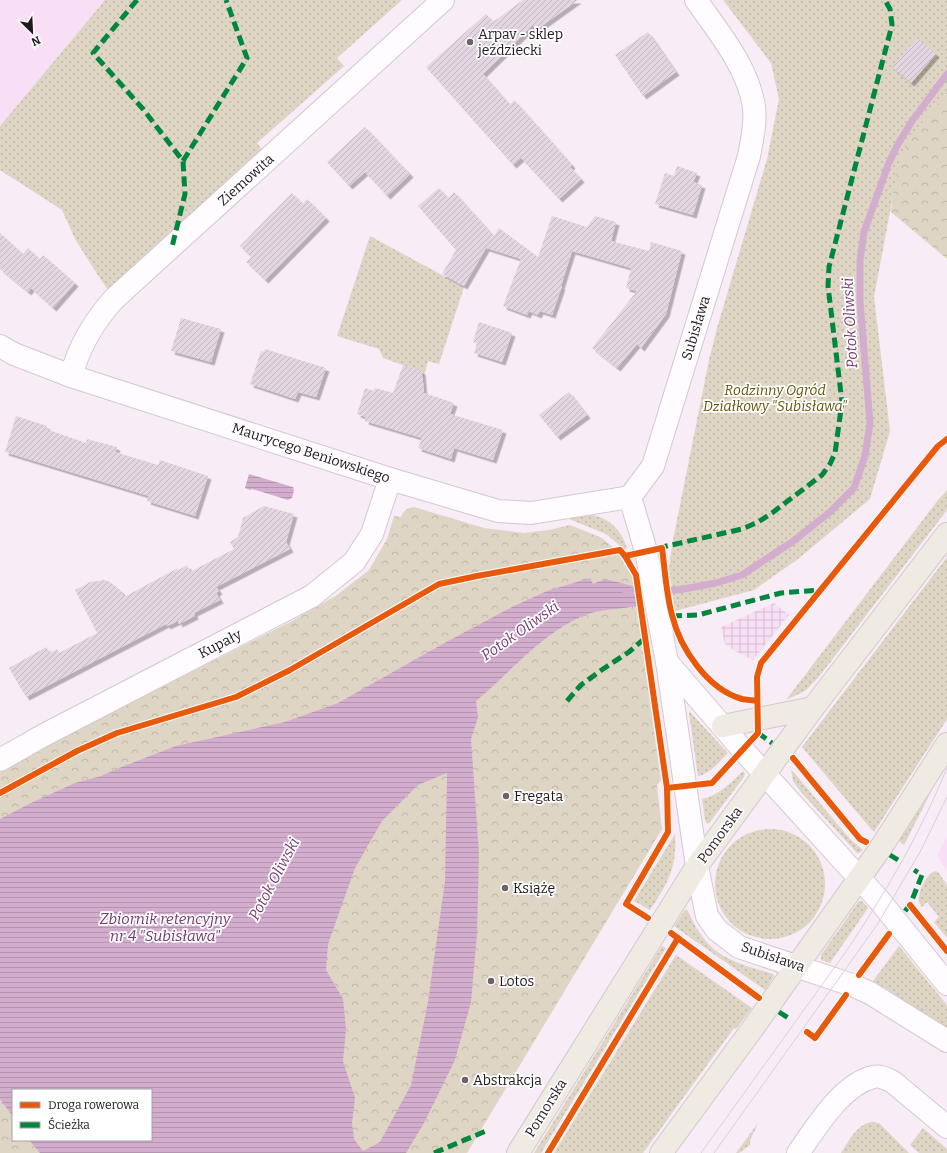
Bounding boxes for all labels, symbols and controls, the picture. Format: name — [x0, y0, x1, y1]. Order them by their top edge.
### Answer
north arrow — [12, 12, 52, 52]
place label: Arpav - sklep jeździecki — [477, 26, 563, 59]
text: N — [29, 33, 42, 49]
marker: Arpav - sklep jeździecki — [465, 37, 475, 47]
street label: Ziemowita — [215, 150, 278, 210]
water label: Potok Oliwski — [839, 277, 861, 369]
street label: Subisława — [678, 293, 714, 362]
park label: Rodzinny Ogród Działkowy "Subisława" — [703, 382, 848, 415]
street label: Maurycego Beniowskiego — [230, 419, 392, 487]
water label: Potok Oliwski — [478, 598, 562, 664]
street label: Kupały — [195, 626, 245, 662]
place label: Fregata — [514, 788, 563, 805]
marker: Fregata — [501, 791, 511, 801]
street label: Pomorska — [694, 803, 746, 866]
water label: Potok Oliwski — [245, 835, 303, 923]
place label: Książę — [513, 880, 555, 897]
marker: Książę — [500, 883, 510, 893]
water label: Zbiornik retencyjny nr 4 "Subisława" — [100, 910, 232, 945]
street label: Subisława — [739, 938, 807, 976]
place label: Lotos — [499, 973, 534, 990]
marker: Lotos — [486, 976, 496, 986]
place label: Abstrakcja — [473, 1072, 542, 1089]
marker: Abstrakcja — [460, 1075, 470, 1085]
street label: Pomorska — [521, 1075, 571, 1140]
legend — [12, 1089, 152, 1141]
text: Droga rowerowa — [48, 1098, 140, 1112]
text: Ścieżka — [48, 1117, 90, 1132]

